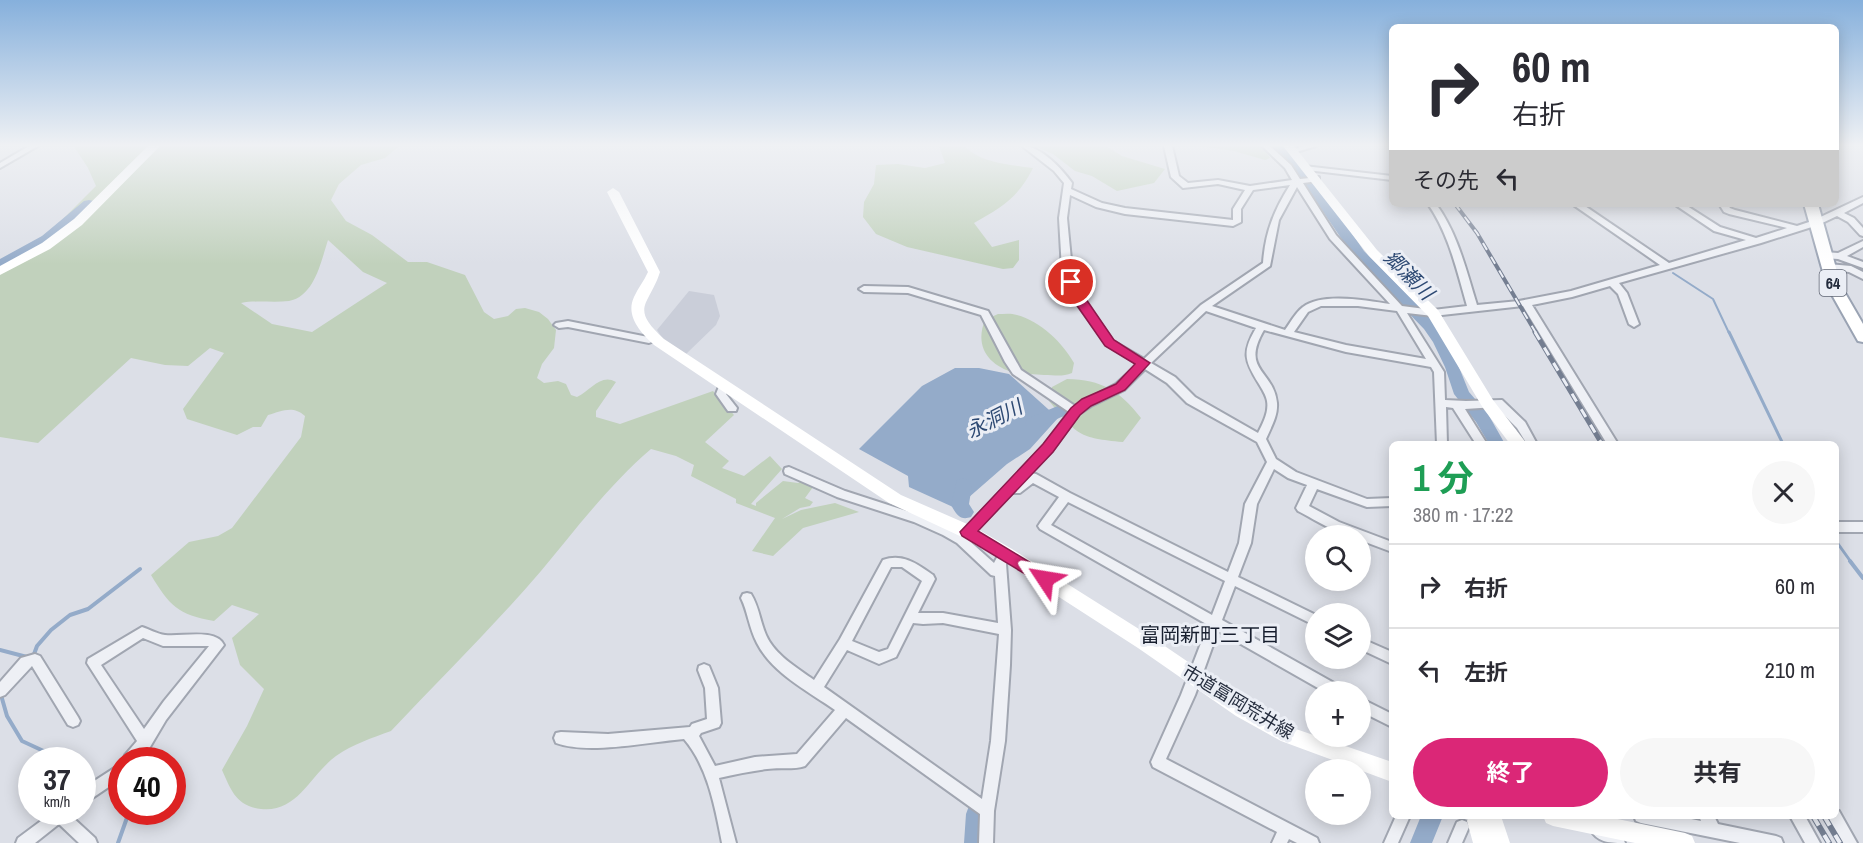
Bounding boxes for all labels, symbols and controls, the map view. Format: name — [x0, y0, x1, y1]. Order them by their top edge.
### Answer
text: 60 m — [1512, 39, 1591, 95]
icon: right — [1413, 48, 1491, 126]
text: 右折 — [1512, 96, 1566, 132]
icon: left — [1491, 162, 1524, 195]
text: その先 — [1413, 165, 1479, 195]
water label: 郷瀬川 — [1379, 244, 1442, 307]
pin — [1045, 256, 1096, 307]
icon: arrive — [1054, 265, 1087, 298]
road number: 64 — [1820, 270, 1846, 296]
water label: 永洞川 — [961, 392, 1028, 444]
text: 1 分 — [1413, 454, 1474, 502]
button: close — [1752, 461, 1815, 524]
text: 380 m · 17:22 — [1413, 501, 1513, 528]
map controls — [1305, 525, 1371, 825]
button: search — [1305, 525, 1371, 591]
position arrow — [1013, 547, 1077, 611]
icon: right — [1413, 570, 1446, 603]
text: 60 m — [1775, 571, 1815, 601]
text: 右折 — [1464, 573, 1508, 603]
button: layers — [1305, 603, 1371, 669]
district label: 富岡新町三丁目 — [1140, 621, 1280, 648]
icon: left — [1413, 654, 1446, 687]
text: 210 m — [1765, 655, 1815, 685]
text: 左折 — [1464, 657, 1508, 687]
street label: 市道富岡荒井線 — [1178, 658, 1299, 745]
button: + — [1305, 681, 1371, 747]
button: 終了 — [1413, 738, 1608, 807]
button: 共有 — [1620, 738, 1815, 807]
speed limit sign: 40 — [108, 747, 186, 825]
text: 37 — [43, 759, 71, 799]
button: − — [1305, 759, 1371, 825]
text: km/h — [44, 791, 70, 812]

